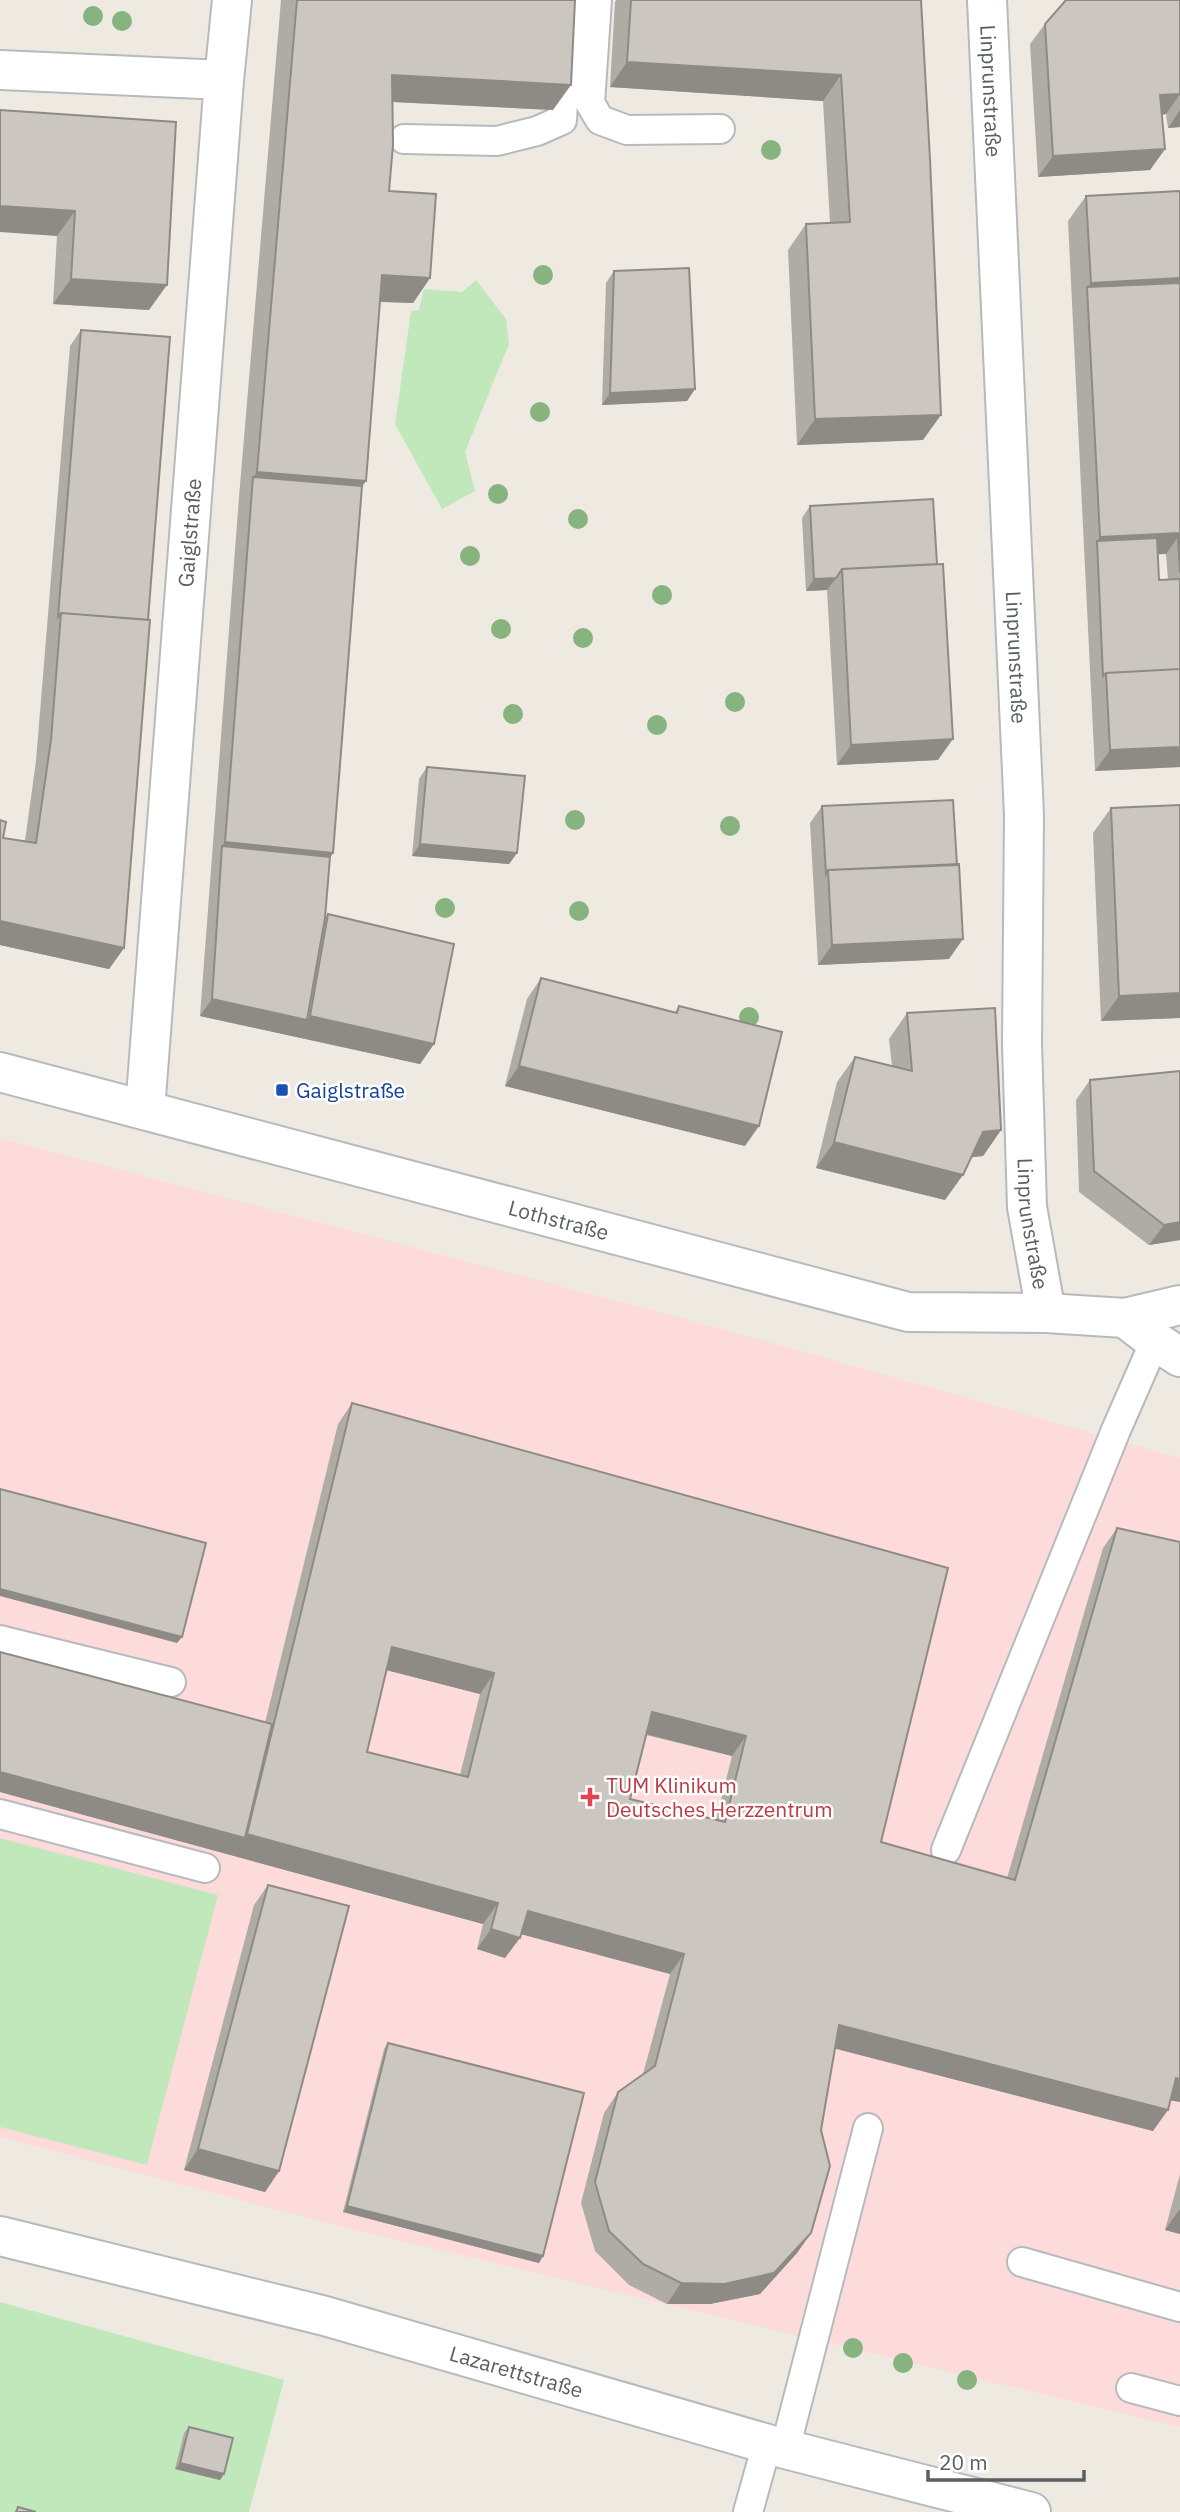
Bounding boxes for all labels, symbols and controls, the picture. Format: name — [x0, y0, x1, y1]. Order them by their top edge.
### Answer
street label: Linprunstraße — [974, 24, 1008, 158]
street label: Gaiglstraße — [171, 477, 207, 588]
street label: Linprunstraße — [1000, 590, 1034, 724]
place label: Gaiglstraße — [296, 1076, 405, 1104]
marker: Gaiglstraße — [274, 1082, 290, 1098]
street label: Linprunstraße — [1012, 1157, 1056, 1292]
street label: Lothstraße — [506, 1193, 612, 1246]
place label: TUM Klinikum Deutsches Herzzentrum — [606, 1771, 833, 1823]
marker: TUM Klinikum Deutsches Herzzentrum — [580, 1787, 600, 1807]
street label: Lazarettstraße — [446, 2339, 586, 2404]
scale bar — [928, 2438, 1084, 2482]
text: 20 m — [939, 2448, 988, 2476]

